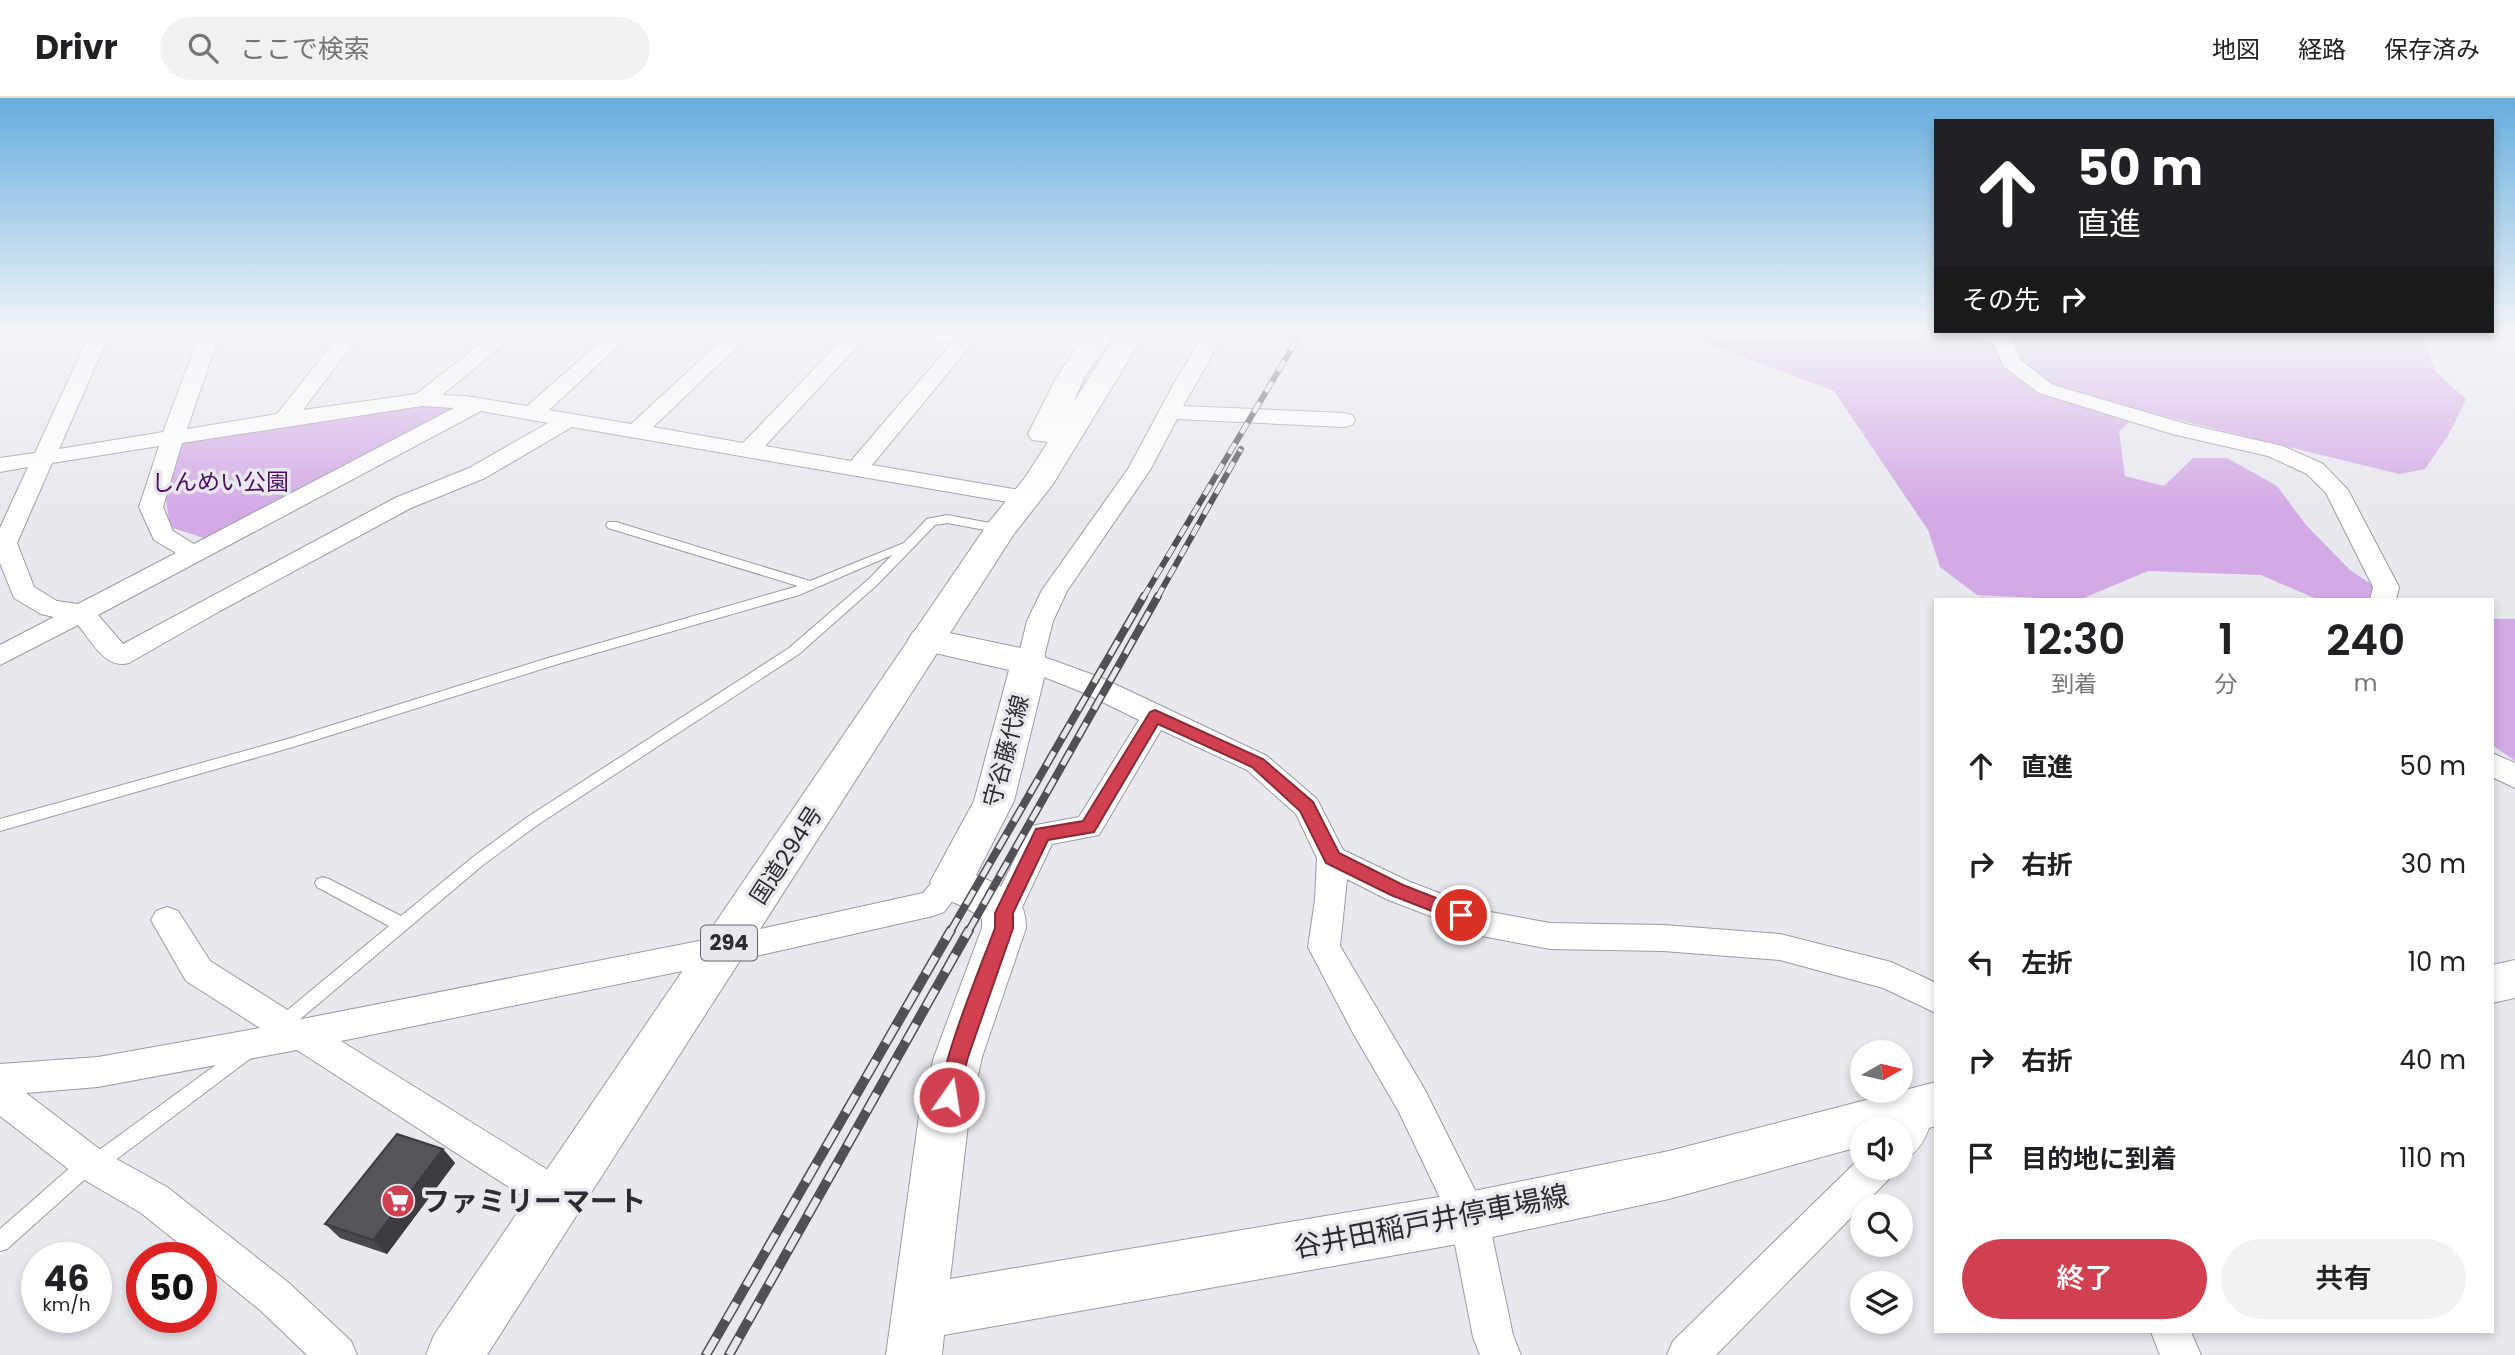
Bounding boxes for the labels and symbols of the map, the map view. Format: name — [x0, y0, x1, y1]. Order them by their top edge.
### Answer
park label: しんめい公園 — [151, 466, 289, 498]
street label: 守谷藤代線 — [976, 691, 1036, 811]
street label: 国道294号 — [742, 800, 830, 910]
pin — [1431, 885, 1491, 945]
road number: 294 — [701, 926, 757, 960]
north arrow — [1850, 1040, 1913, 1102]
position arrow — [912, 1060, 986, 1134]
street label: 谷井田稲戸井停車場線 — [1290, 1176, 1572, 1267]
supermarket icon: ファミリーマート — [379, 1182, 417, 1220]
place label: ファミリーマート — [422, 1182, 646, 1221]
speed limit sign: 50 — [126, 1242, 217, 1333]

